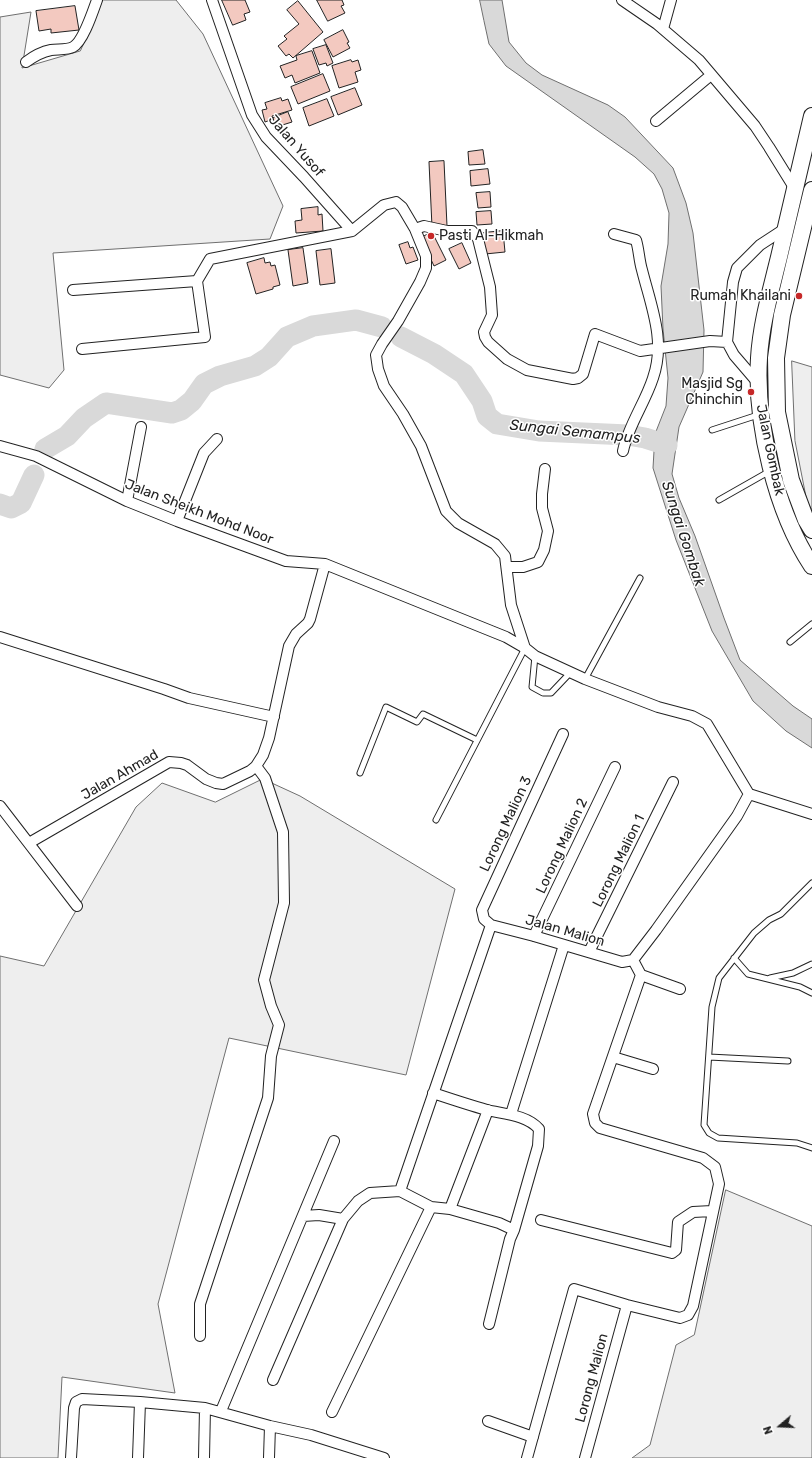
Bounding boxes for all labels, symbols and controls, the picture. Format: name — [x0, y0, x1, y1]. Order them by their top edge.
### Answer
street label: Jalan Yusof — [265, 112, 327, 180]
place label: Pasti Al-Hikmah — [439, 228, 544, 244]
marker: Pasti Al-Hikmah — [426, 231, 436, 241]
place label: Rumah Khailani — [690, 288, 791, 304]
marker: Rumah Khailani — [794, 291, 804, 301]
place label: Masjid Sg Chinchin — [681, 376, 743, 408]
marker: Masjid Sg Chinchin — [746, 387, 756, 397]
street label: Jalan Gombak — [752, 403, 788, 497]
water label: Sungai Semampus — [509, 416, 641, 448]
street label: Jalan Sheikh Mohd Noor — [122, 476, 276, 548]
water label: Sungai Gombak — [657, 479, 709, 589]
street label: Jalan Ahmad — [79, 746, 161, 804]
street label: Lorong Malion 3 — [477, 774, 535, 874]
street label: Lorong Malion 2 — [533, 796, 591, 896]
street label: Lorong Malion 1 — [589, 812, 649, 910]
street label: Jalan Malion — [523, 912, 607, 950]
street label: Lorong Malion — [572, 1332, 612, 1424]
north arrow — [760, 1406, 800, 1446]
text: N — [761, 1424, 776, 1436]

